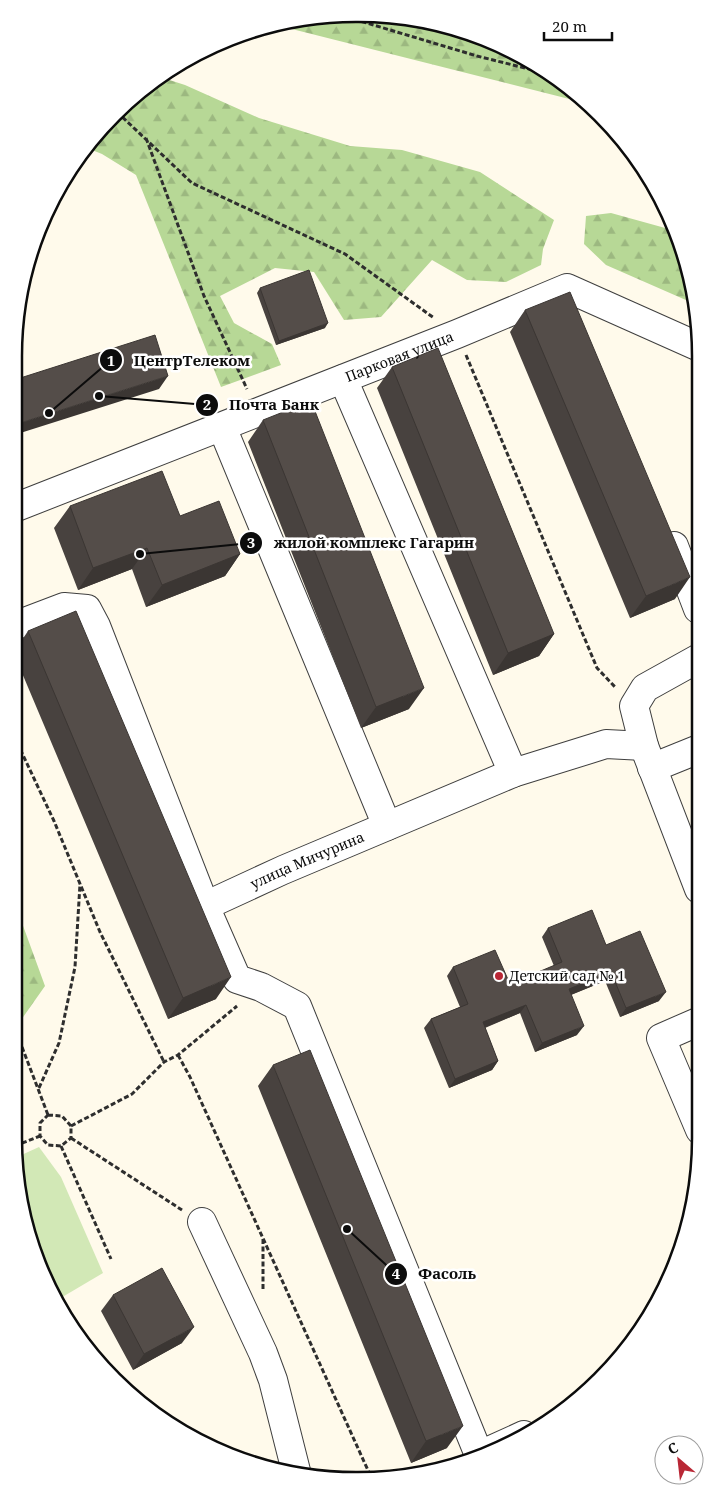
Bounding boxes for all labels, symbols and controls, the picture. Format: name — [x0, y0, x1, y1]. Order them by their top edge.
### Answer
scale bar — [544, 10, 612, 42]
text: 20 m — [552, 16, 587, 36]
street label: Парковая улица — [342, 326, 456, 386]
callout: ЦентрТелеком — [98, 345, 260, 375]
text: 1 — [107, 350, 115, 370]
text: ЦентрТелеком — [134, 350, 250, 370]
callout: Почта Банк — [194, 390, 329, 420]
text: 2 — [203, 394, 211, 414]
text: Почта Банк — [229, 394, 320, 414]
callout: жилой комплекс Гагарин — [238, 528, 484, 558]
text: 3 — [247, 532, 255, 552]
text: жилой комплекс Гагарин — [274, 532, 474, 552]
street label: улица Мичурина — [247, 827, 367, 893]
place label: Детский сад № 1 — [509, 966, 625, 985]
marker: Детский сад № 1 — [493, 970, 505, 982]
callout: Фасоль — [383, 1259, 486, 1289]
text: 4 — [392, 1263, 401, 1283]
text: Фасоль — [418, 1263, 476, 1283]
north arrow — [654, 1435, 704, 1485]
text: С — [664, 1438, 681, 1459]

